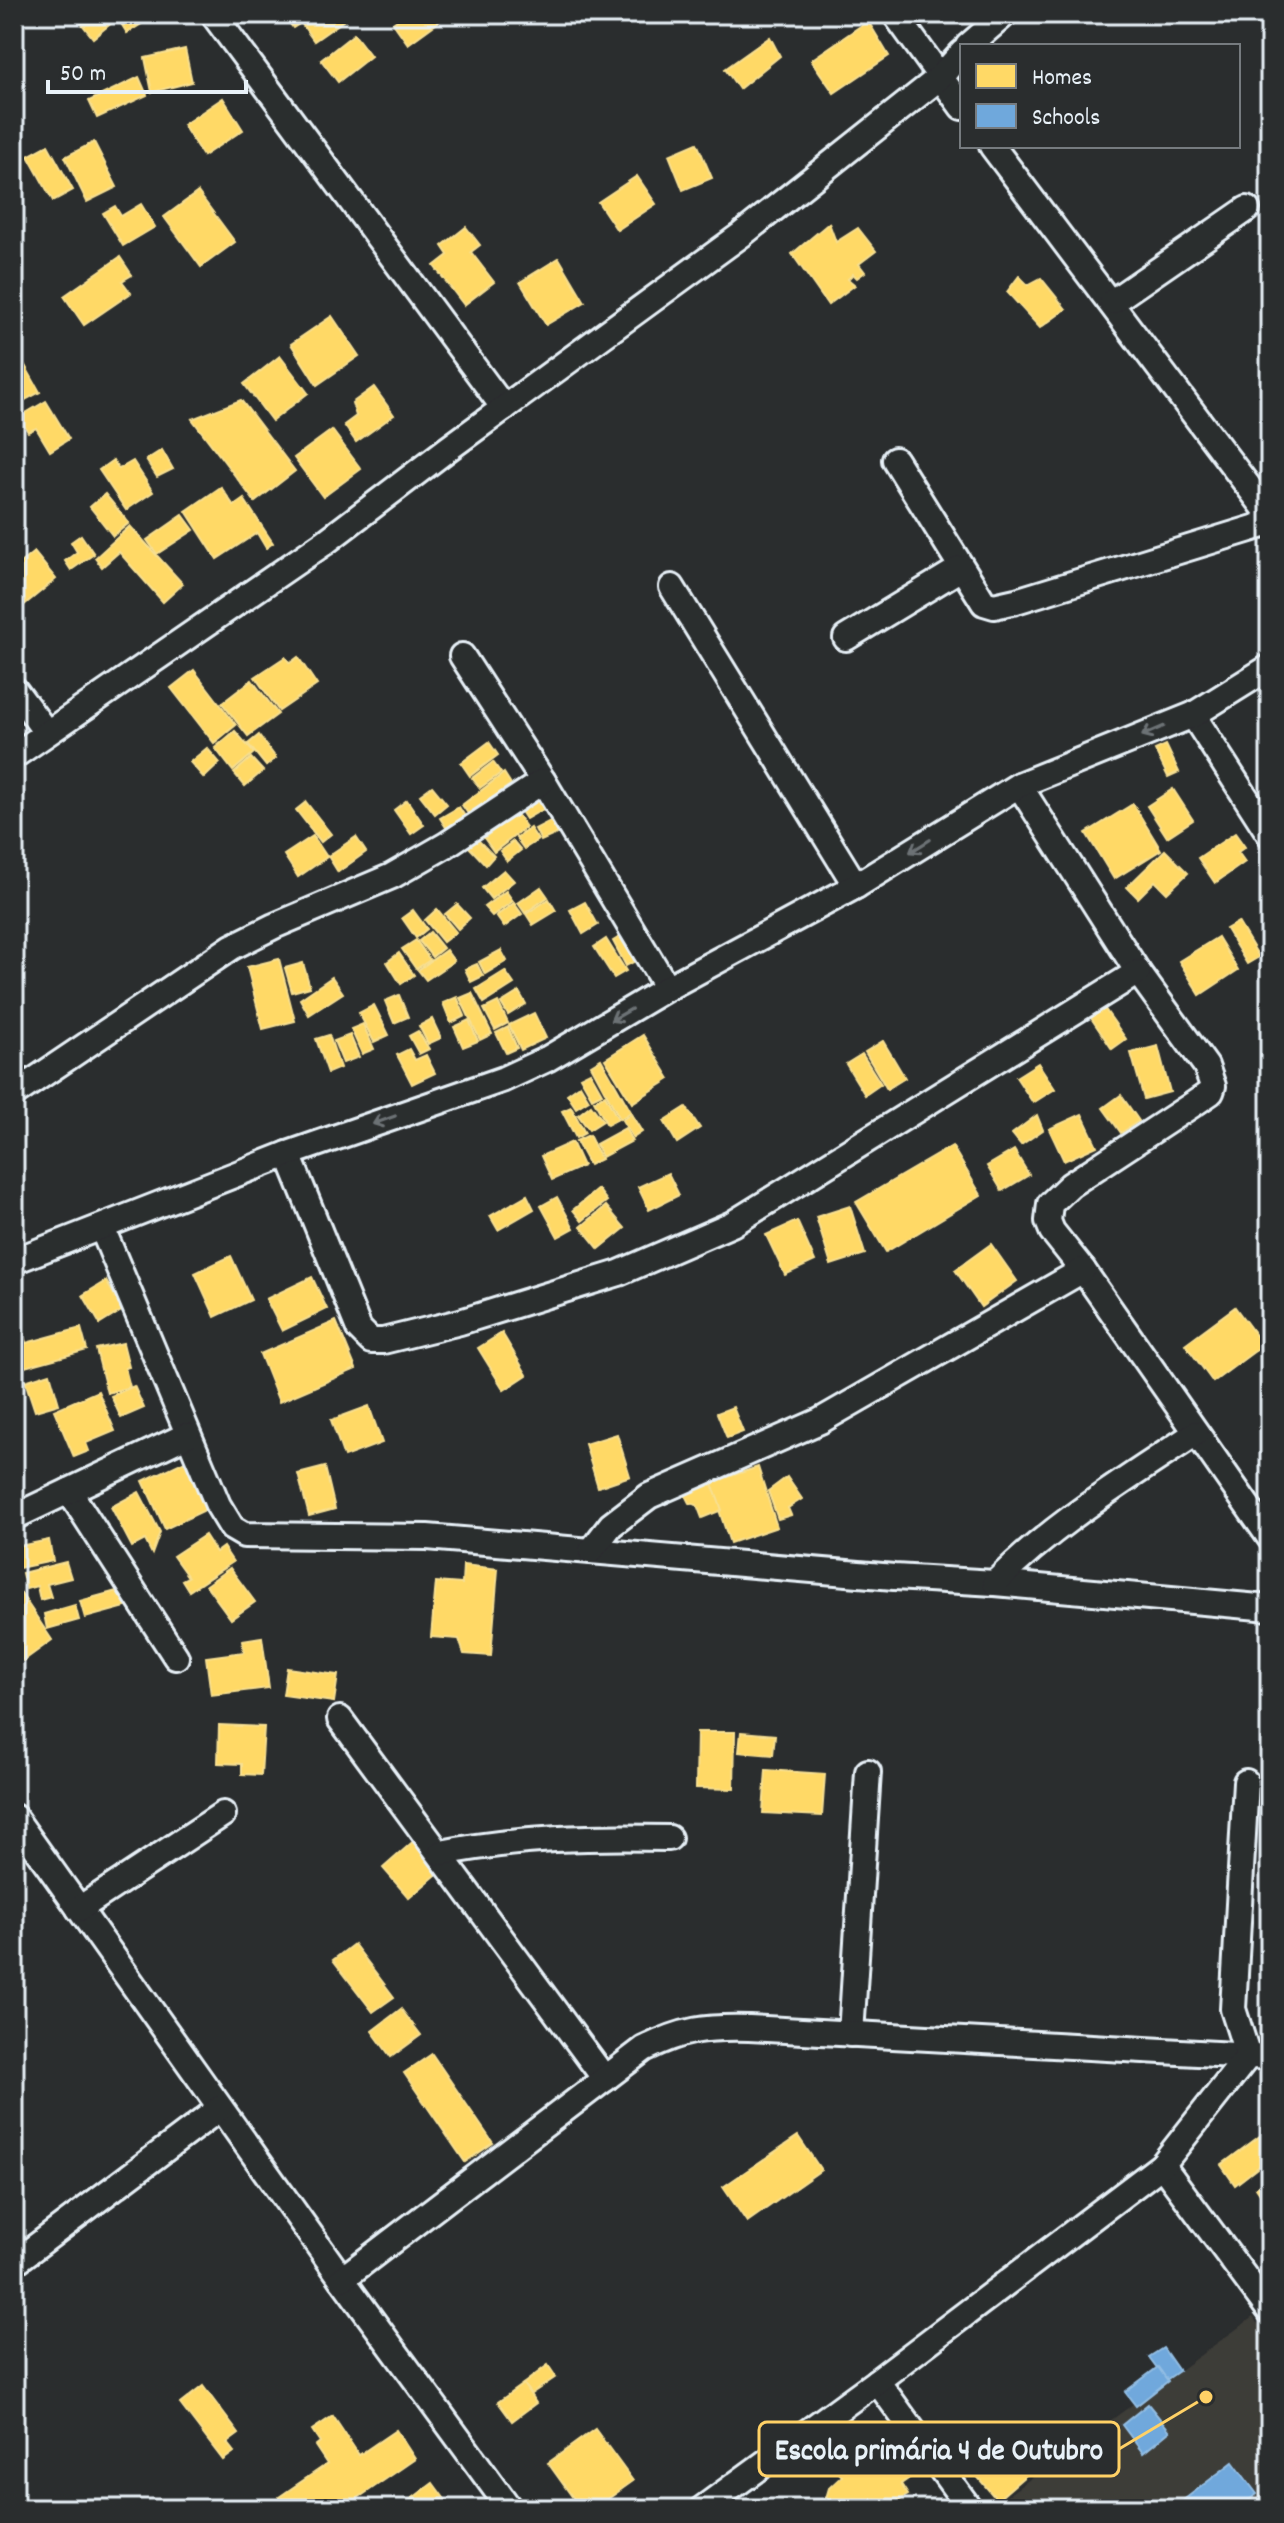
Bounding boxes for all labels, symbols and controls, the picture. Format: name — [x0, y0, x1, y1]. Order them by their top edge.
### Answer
scale bar — [48, 44, 246, 94]
legend — [960, 44, 1240, 148]
text: 50 m — [60, 58, 106, 92]
text: Homes — [1032, 62, 1092, 96]
text: Schools — [1032, 102, 1100, 136]
one-way arrow — [1141, 725, 1166, 740]
one-way arrow — [910, 838, 932, 854]
one-way arrow — [610, 1007, 633, 1023]
one-way arrow — [372, 1114, 397, 1128]
callout: Escola primária 4 de Outubro — [759, 2422, 1119, 2476]
text: Escola primária 4 de Outubro — [775, 2432, 1103, 2475]

